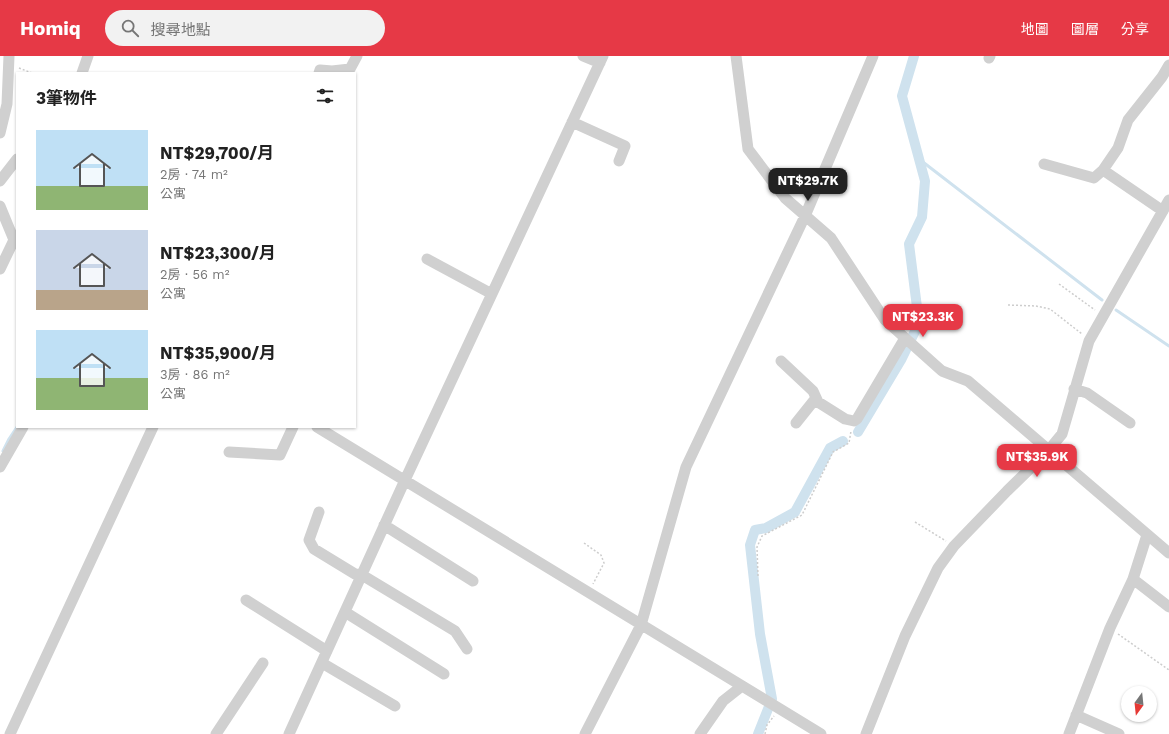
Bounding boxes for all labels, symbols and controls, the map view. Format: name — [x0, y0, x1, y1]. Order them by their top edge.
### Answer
search box — [105, 10, 385, 46]
text: Homiq — [20, 17, 81, 40]
icon: search — [119, 17, 141, 39]
text: 搜尋地點 — [151, 21, 211, 39]
text: 地圖 — [1021, 21, 1049, 37]
text: 圖層 — [1071, 21, 1099, 37]
text: 分享 — [1121, 21, 1149, 37]
icon: filters — [314, 85, 336, 107]
text: 3筆物件 — [36, 88, 97, 108]
text: NT$29,700/月 — [160, 143, 274, 163]
icon: home — [68, 146, 116, 194]
text: 2房 · 74 m² — [160, 167, 228, 182]
pin: NT$29.7K — [767, 168, 849, 202]
text: NT$29.7K — [777, 173, 839, 188]
text: 公寓 — [160, 186, 186, 201]
text: NT$23,300/月 — [160, 243, 276, 263]
icon: home — [68, 246, 116, 294]
text: 2房 · 56 m² — [160, 267, 229, 282]
text: 公寓 — [160, 286, 186, 301]
pin: NT$23.3K — [882, 304, 964, 338]
text: NT$23.3K — [892, 309, 954, 324]
text: NT$35,900/月 — [160, 343, 276, 363]
icon: home — [68, 346, 116, 394]
text: 3房 · 86 m² — [160, 367, 230, 382]
text: 公寓 — [160, 386, 186, 401]
pin: NT$35.9K — [996, 444, 1078, 478]
text: NT$35.9K — [1006, 449, 1068, 464]
north arrow — [1121, 686, 1157, 722]
map controls — [1121, 686, 1157, 722]

